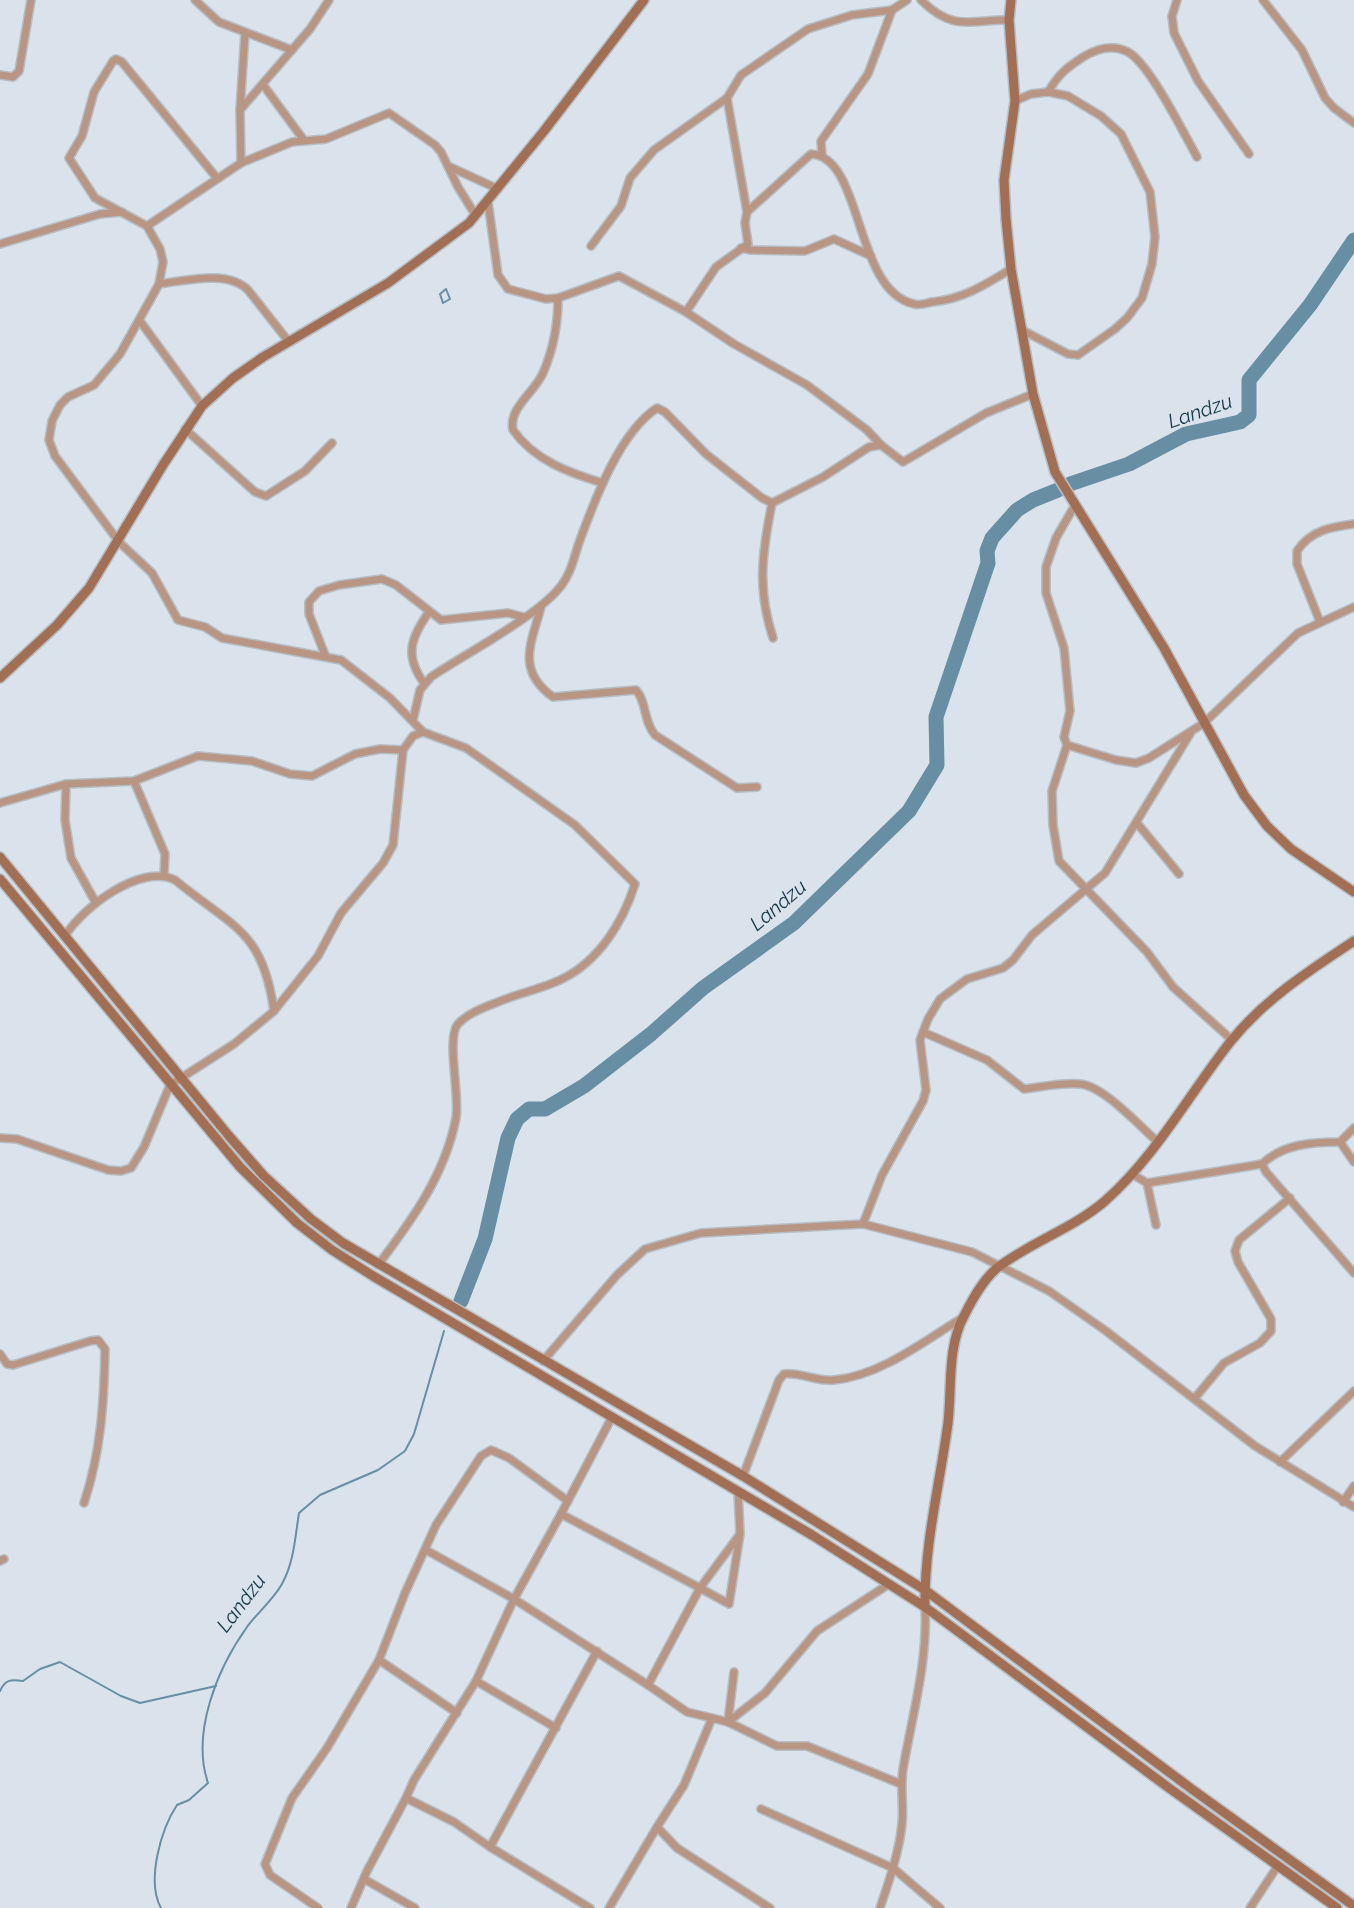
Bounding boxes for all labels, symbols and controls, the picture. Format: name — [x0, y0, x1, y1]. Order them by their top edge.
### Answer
water label: Landzu — [1165, 389, 1235, 433]
water label: Landzu — [745, 874, 811, 936]
water label: Landzu — [211, 1569, 271, 1637]

